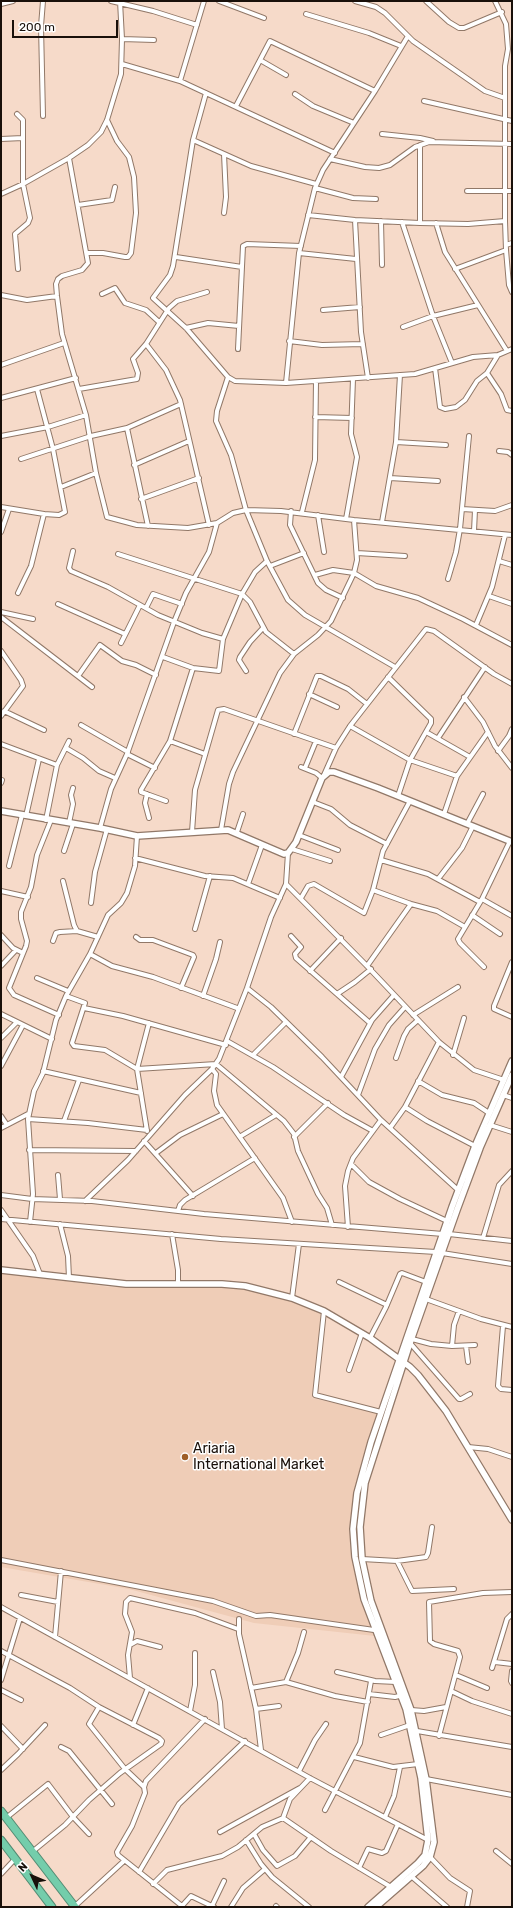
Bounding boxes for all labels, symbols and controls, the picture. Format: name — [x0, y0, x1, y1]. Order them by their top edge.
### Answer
scale bar — [14, 12, 120, 38]
text: 200 m — [19, 20, 55, 34]
place label: Ariaria International Market — [193, 1441, 324, 1474]
marker: Ariaria International Market — [180, 1452, 190, 1462]
north arrow — [12, 1856, 52, 1896]
text: N — [16, 1860, 30, 1875]

